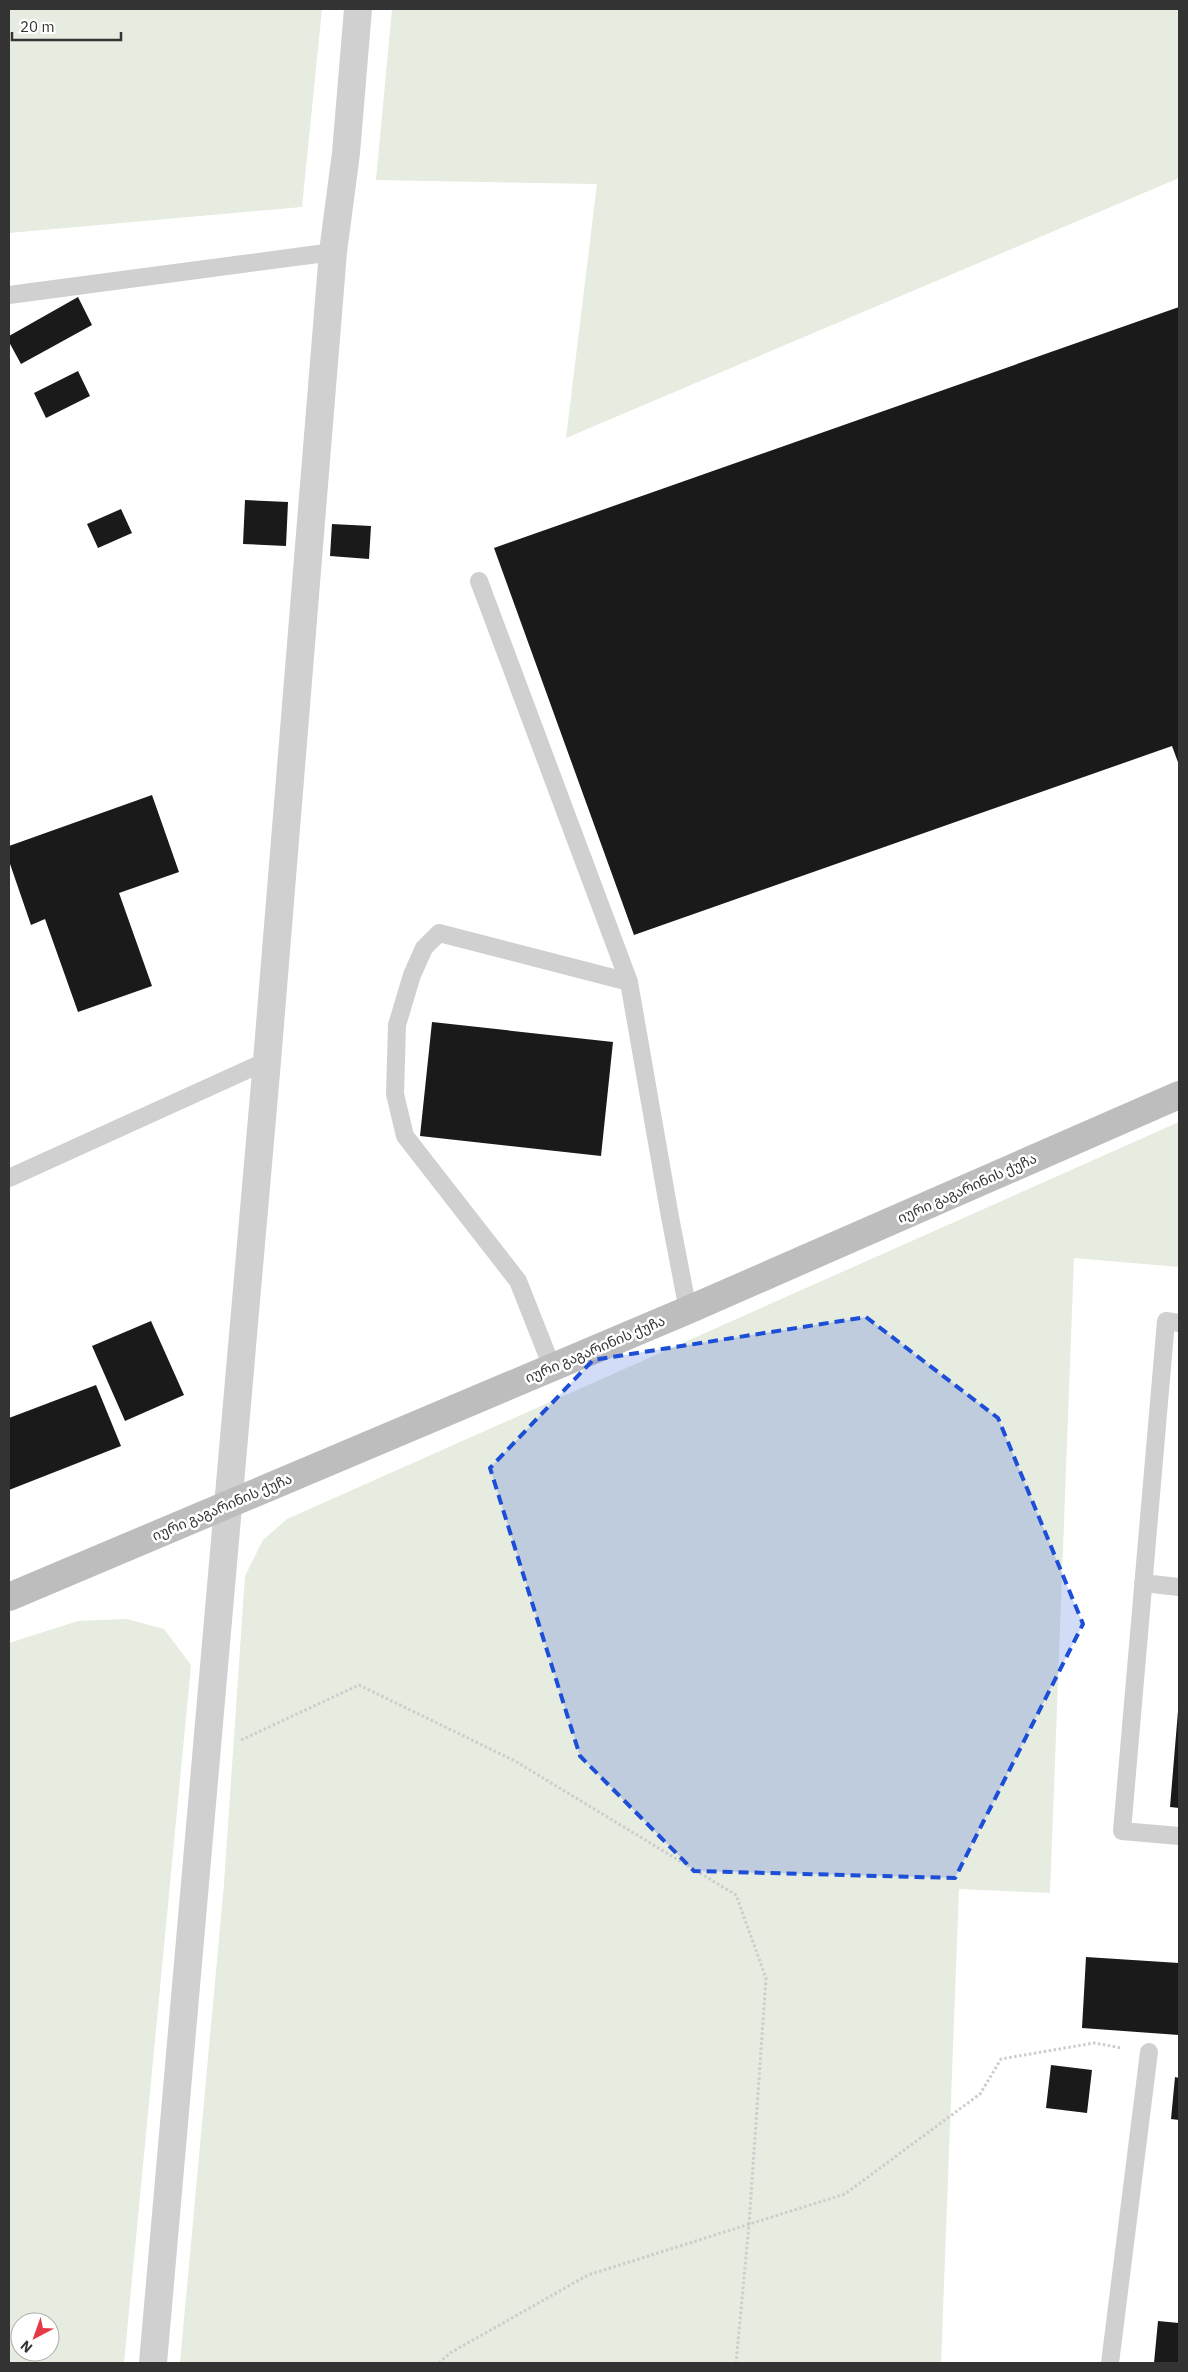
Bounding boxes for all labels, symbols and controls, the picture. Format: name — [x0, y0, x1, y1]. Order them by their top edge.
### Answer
scale bar — [12, 10, 121, 42]
text: 20 m — [20, 17, 55, 36]
street label: იური გაგარინის ქუჩა — [895, 1149, 1039, 1227]
street label: იური გაგარინის ქუჩა — [522, 1311, 668, 1387]
street label: იური გაგარინის ქუჩა — [149, 1469, 295, 1545]
north arrow — [10, 2312, 60, 2362]
text: N — [17, 2337, 36, 2357]

